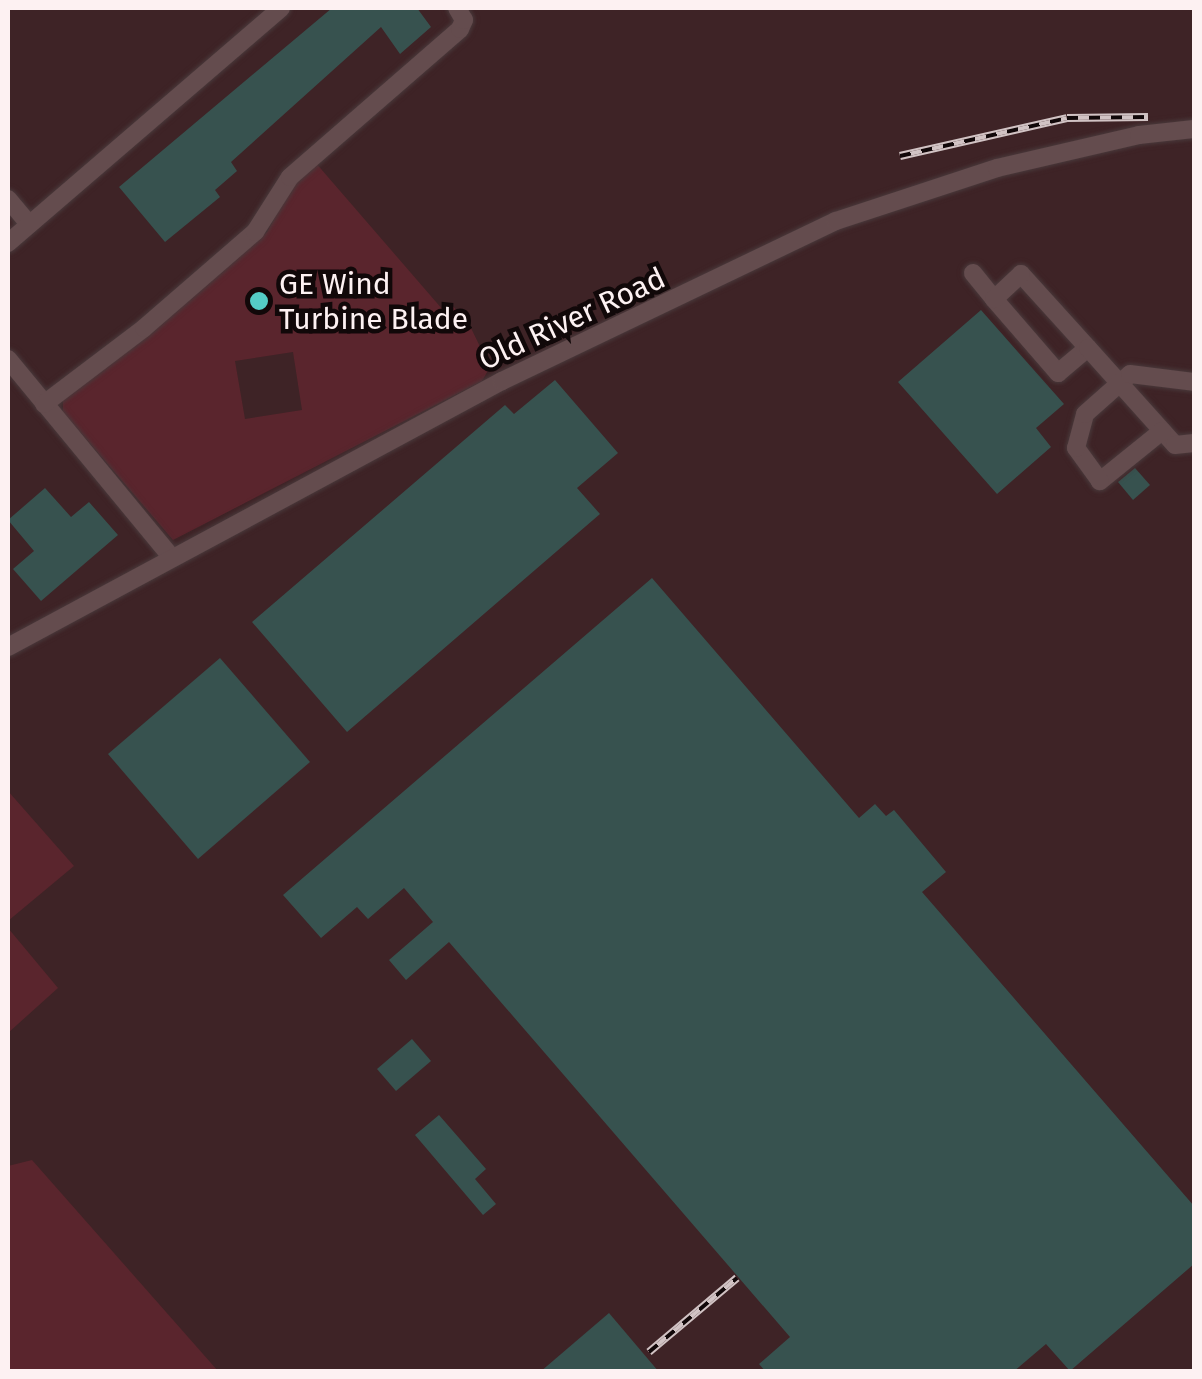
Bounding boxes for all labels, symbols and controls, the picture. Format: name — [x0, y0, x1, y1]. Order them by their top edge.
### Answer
street label: Old River Road — [473, 260, 671, 378]
place label: GE Wind Turbine Blade — [279, 266, 468, 336]
marker: GE Wind Turbine Blade — [248, 290, 270, 312]

